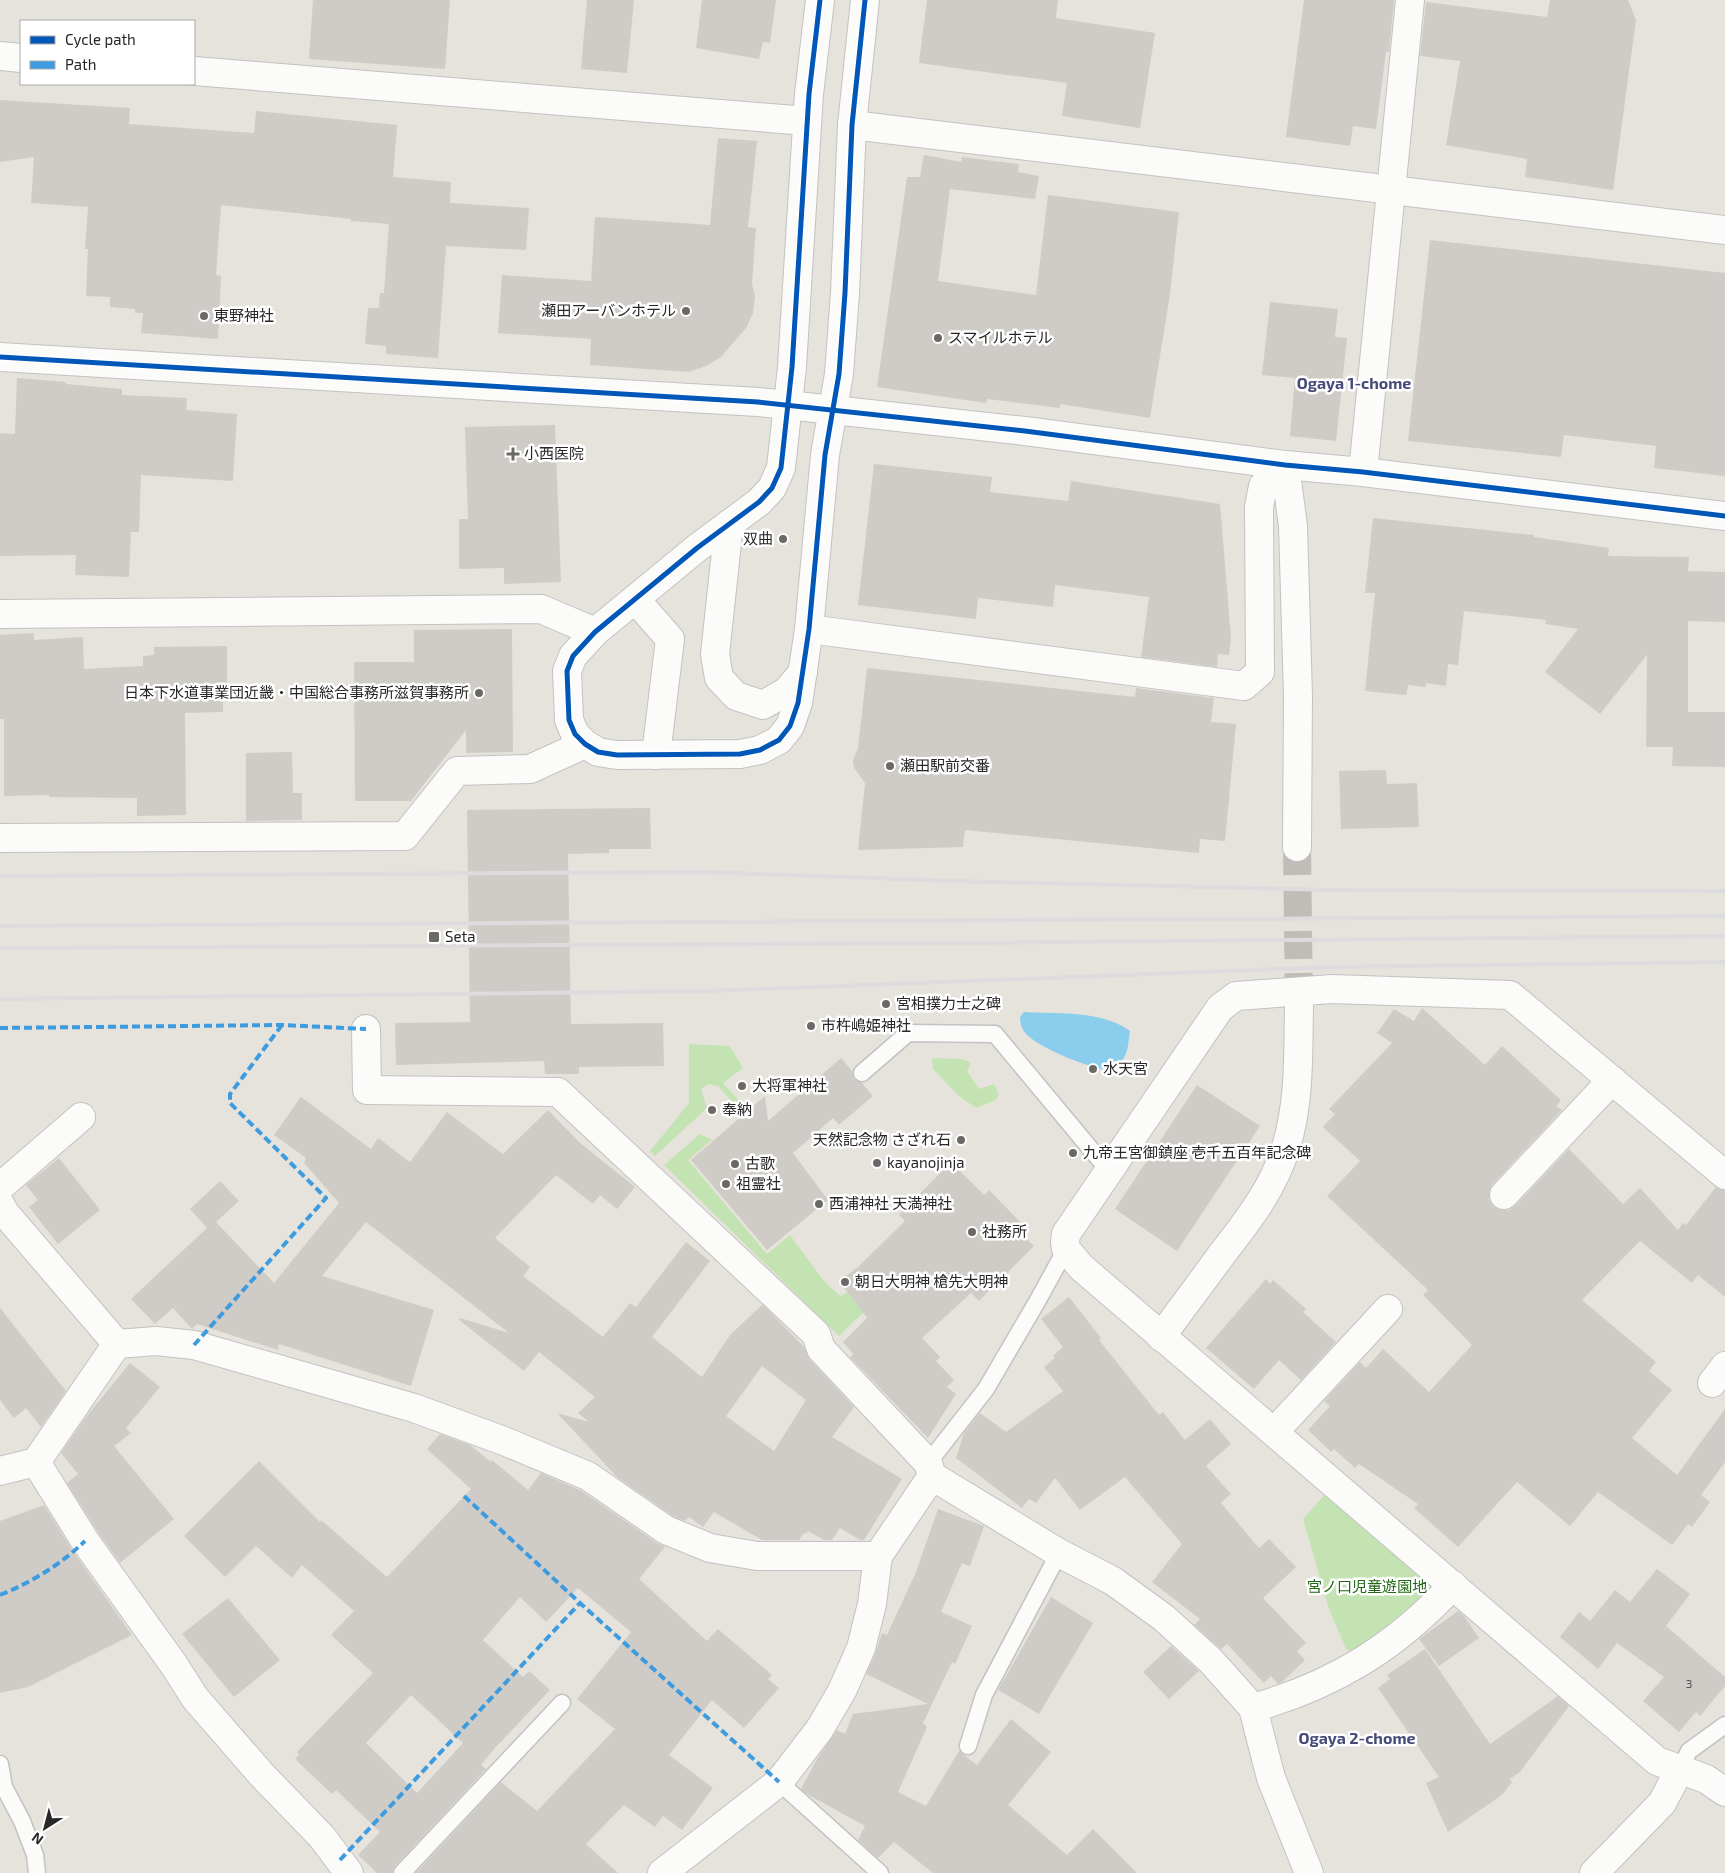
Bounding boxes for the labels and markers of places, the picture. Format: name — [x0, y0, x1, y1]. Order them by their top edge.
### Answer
place label: 瀬田アーバンホテル — [541, 301, 676, 319]
marker: 瀬田アーバンホテル — [680, 305, 692, 317]
place label: 東野神社 — [214, 306, 274, 324]
marker: 東野神社 — [198, 310, 210, 322]
place label: スマイルホテル — [948, 328, 1053, 346]
marker: スマイルホテル — [932, 332, 944, 344]
place label: 小西医院 — [524, 444, 584, 462]
marker: 小西医院 — [506, 447, 520, 461]
place label: 双曲 — [743, 529, 773, 547]
marker: 双曲 — [777, 533, 789, 545]
place label: 日本下水道事業団近畿・中国総合事務所滋賀事務所 — [124, 683, 469, 701]
marker: 日本下水道事業団近畿・中国総合事務所滋賀事務所 — [473, 687, 485, 699]
place label: 瀬田駅前交番 — [900, 756, 990, 774]
marker: 瀬田駅前交番 — [884, 760, 896, 772]
place label: Seta — [445, 927, 475, 945]
marker: Seta — [427, 930, 441, 944]
place label: 宮相撲力士之碑 — [896, 994, 1001, 1012]
marker: 宮相撲力士之碑 — [880, 998, 892, 1010]
place label: 市杵嶋姫神社 — [821, 1016, 911, 1034]
marker: 市杵嶋姫神社 — [805, 1020, 817, 1032]
place label: 水天宮 — [1103, 1059, 1148, 1077]
marker: 水天宮 — [1087, 1063, 1099, 1075]
place label: 大将軍神社 — [752, 1076, 827, 1094]
marker: 大将軍神社 — [736, 1080, 748, 1092]
place label: 奉納 — [722, 1100, 752, 1118]
marker: 奉納 — [706, 1104, 718, 1116]
place label: 天然記念物 さざれ石 — [813, 1130, 951, 1148]
marker: 天然記念物 さざれ石 — [955, 1134, 967, 1146]
place label: 九帝王宮御鎮座 壱千五百年記念碑 — [1083, 1143, 1311, 1161]
marker: 九帝王宮御鎮座 壱千五百年記念碑 — [1067, 1147, 1079, 1159]
place label: kayanojinja — [887, 1153, 964, 1172]
place label: 古歌 — [745, 1154, 775, 1172]
marker: kayanojinja — [871, 1157, 883, 1169]
marker: 古歌 — [729, 1158, 741, 1170]
place label: 祖霊社 — [736, 1174, 781, 1192]
marker: 祖霊社 — [720, 1178, 732, 1190]
place label: 西浦神社 天満神社 — [829, 1194, 952, 1212]
marker: 西浦神社 天満神社 — [813, 1198, 825, 1210]
place label: 社務所 — [982, 1222, 1027, 1240]
marker: 社務所 — [966, 1226, 978, 1238]
place label: 朝日大明神 槍先大明神 — [855, 1272, 1008, 1290]
marker: 朝日大明神 槍先大明神 — [839, 1276, 851, 1288]

